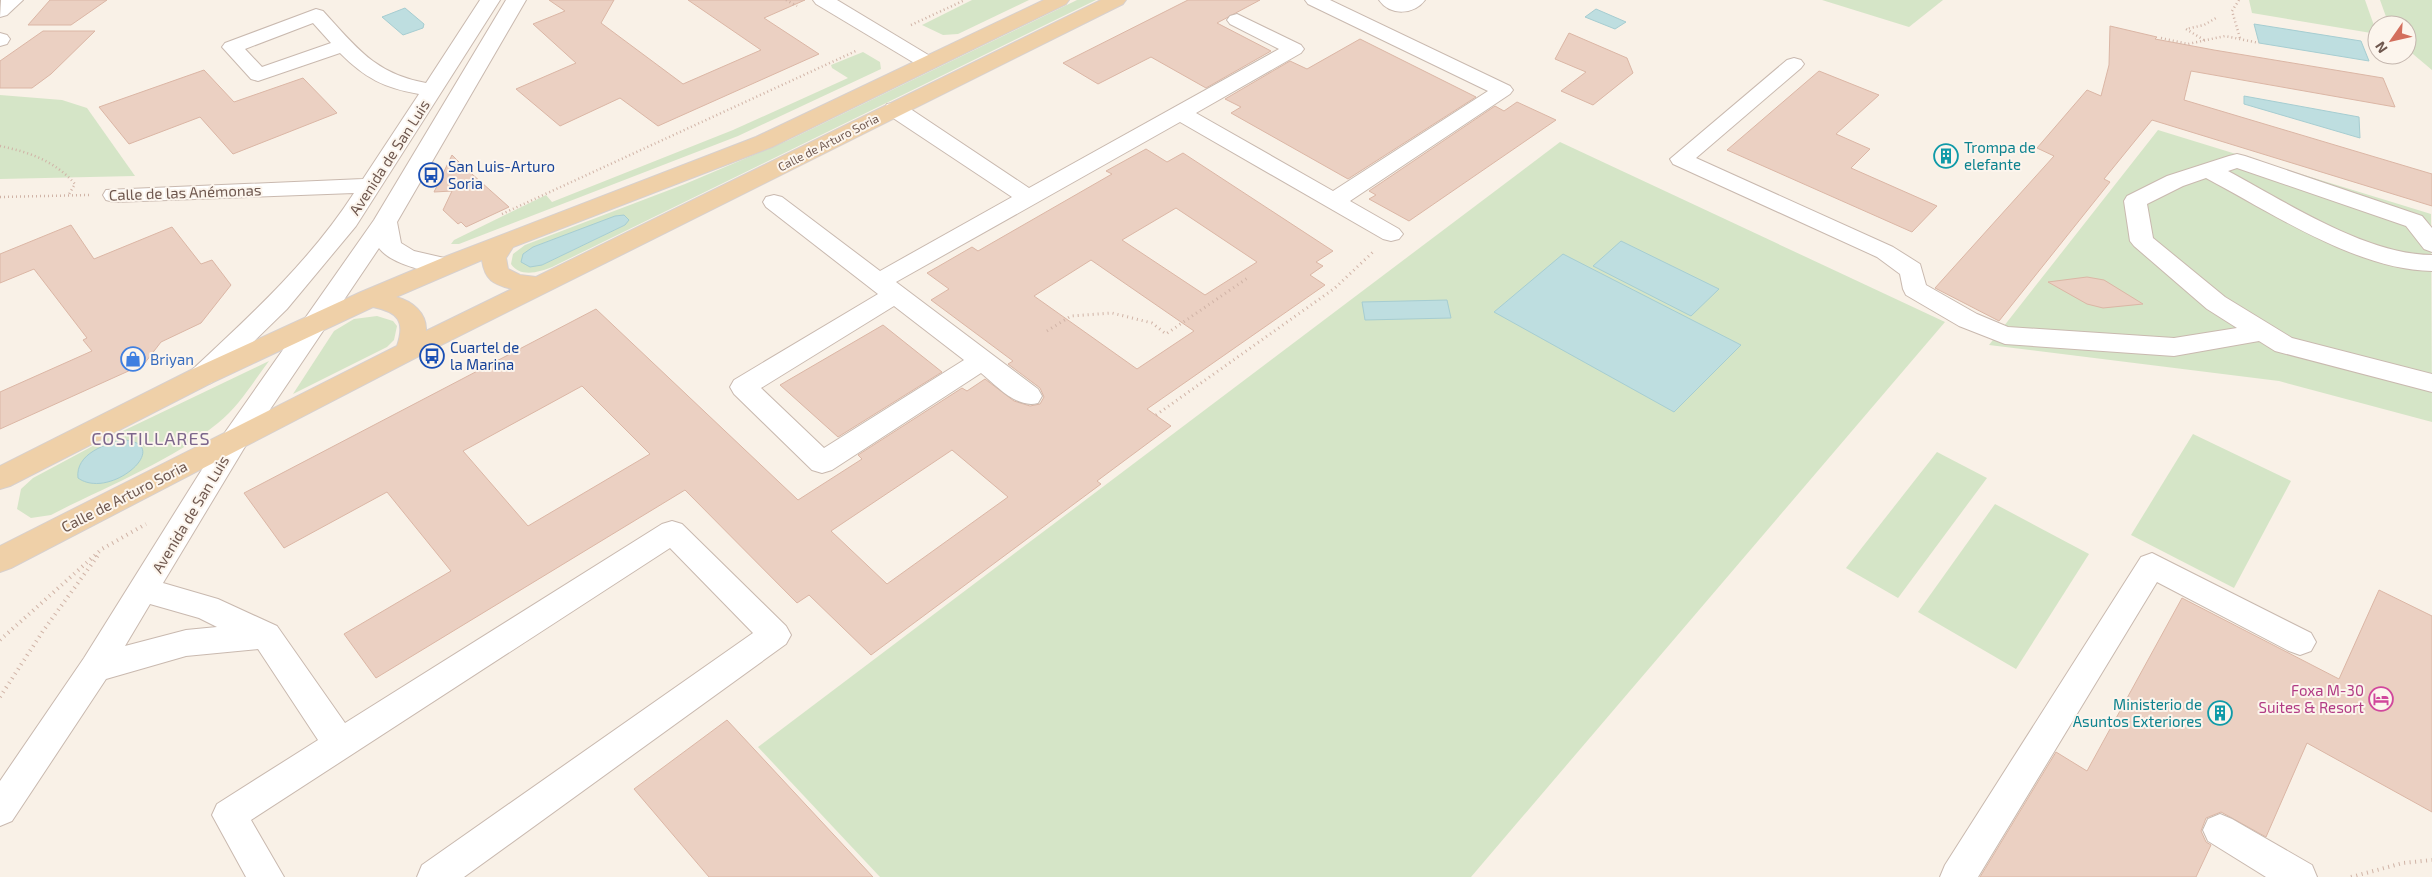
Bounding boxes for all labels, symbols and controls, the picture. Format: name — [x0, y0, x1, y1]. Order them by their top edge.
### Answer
north arrow — [2367, 15, 2417, 65]
text: N — [2371, 39, 2391, 56]
street label: Avenida de San Luis — [345, 96, 433, 218]
street label: Calle de Arturo Soria — [775, 111, 881, 173]
place label: Trompa de elefante — [1964, 138, 2036, 173]
building icon: Trompa de elefante — [1933, 143, 1959, 169]
place label: San Luis-Arturo Soria — [448, 157, 555, 192]
bus stop icon: San Luis-Arturo Soria — [418, 162, 444, 188]
street label: Calle de las Anémonas — [108, 180, 262, 204]
place label: Cuartel de la Marina — [450, 338, 519, 373]
bus stop icon: Cuartel de la Marina — [419, 343, 445, 369]
shop icon: Briyan — [120, 346, 146, 372]
place label: Briyan — [150, 350, 194, 368]
district label: COSTILLARES — [91, 427, 211, 449]
street label: Avenida de San Luis — [148, 452, 232, 576]
street label: Calle de Arturo Soria — [58, 456, 190, 536]
place label: Foxa M-30 Suites & Resort — [2259, 681, 2364, 716]
hotel icon: Foxa M-30 Suites & Resort — [2368, 686, 2394, 712]
place label: Ministerio de Asuntos Exteriores — [2073, 695, 2202, 730]
building icon: Ministerio de Asuntos Exteriores — [2207, 700, 2233, 726]

